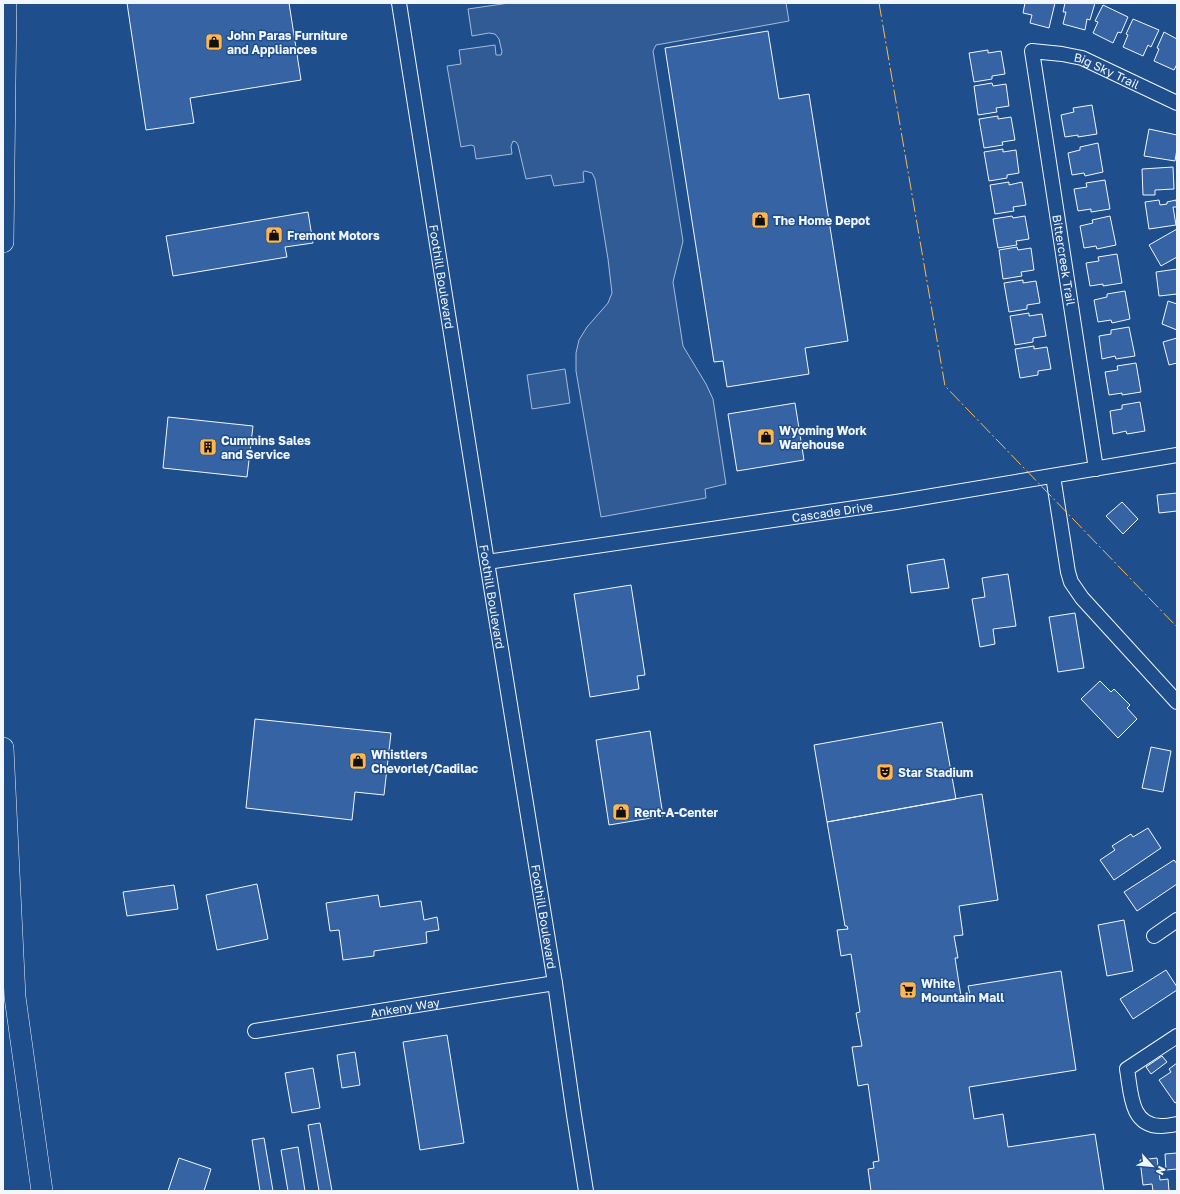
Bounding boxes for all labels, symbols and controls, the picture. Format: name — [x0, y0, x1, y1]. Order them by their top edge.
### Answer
place label: John Paras Furniture and Appliances — [227, 28, 348, 57]
shop icon: John Paras Furniture and Appliances — [204, 32, 224, 52]
street label: Big Sky Trail — [1073, 49, 1142, 92]
shop icon: The Home Depot — [750, 210, 770, 230]
place label: The Home Depot — [773, 213, 870, 228]
street label: Bittercreek Trail — [1049, 213, 1079, 307]
street label: Foothill Boulevard — [426, 223, 458, 330]
shop icon: Fremont Motors — [264, 225, 284, 245]
place label: Fremont Motors — [287, 228, 380, 243]
place label: Wyoming Work Warehouse — [779, 423, 867, 452]
shop icon: Wyoming Work Warehouse — [756, 427, 776, 447]
place label: Cummins Sales and Service — [221, 433, 311, 462]
building icon: Cummins Sales and Service — [198, 437, 218, 457]
street label: Cascade Drive — [791, 498, 874, 525]
street label: Foothill Boulevard — [477, 543, 508, 650]
place label: Whistlers Chevorlet/Cadilac — [371, 747, 478, 776]
shop icon: Whistlers Chevorlet/Cadilac — [348, 751, 368, 771]
theatre icon: Star Stadium — [875, 762, 895, 782]
place label: Star Stadium — [898, 765, 973, 780]
shop icon: Rent-A-Center — [611, 802, 631, 822]
place label: Rent-A-Center — [634, 805, 718, 820]
street label: Foothill Boulevard — [528, 863, 560, 970]
place label: White Mountain Mall — [921, 976, 1004, 1005]
supermarket icon: White Mountain Mall — [898, 980, 918, 1000]
street label: Ankeny Way — [369, 994, 441, 1020]
north arrow — [1132, 1146, 1172, 1186]
text: N — [1154, 1164, 1169, 1177]

